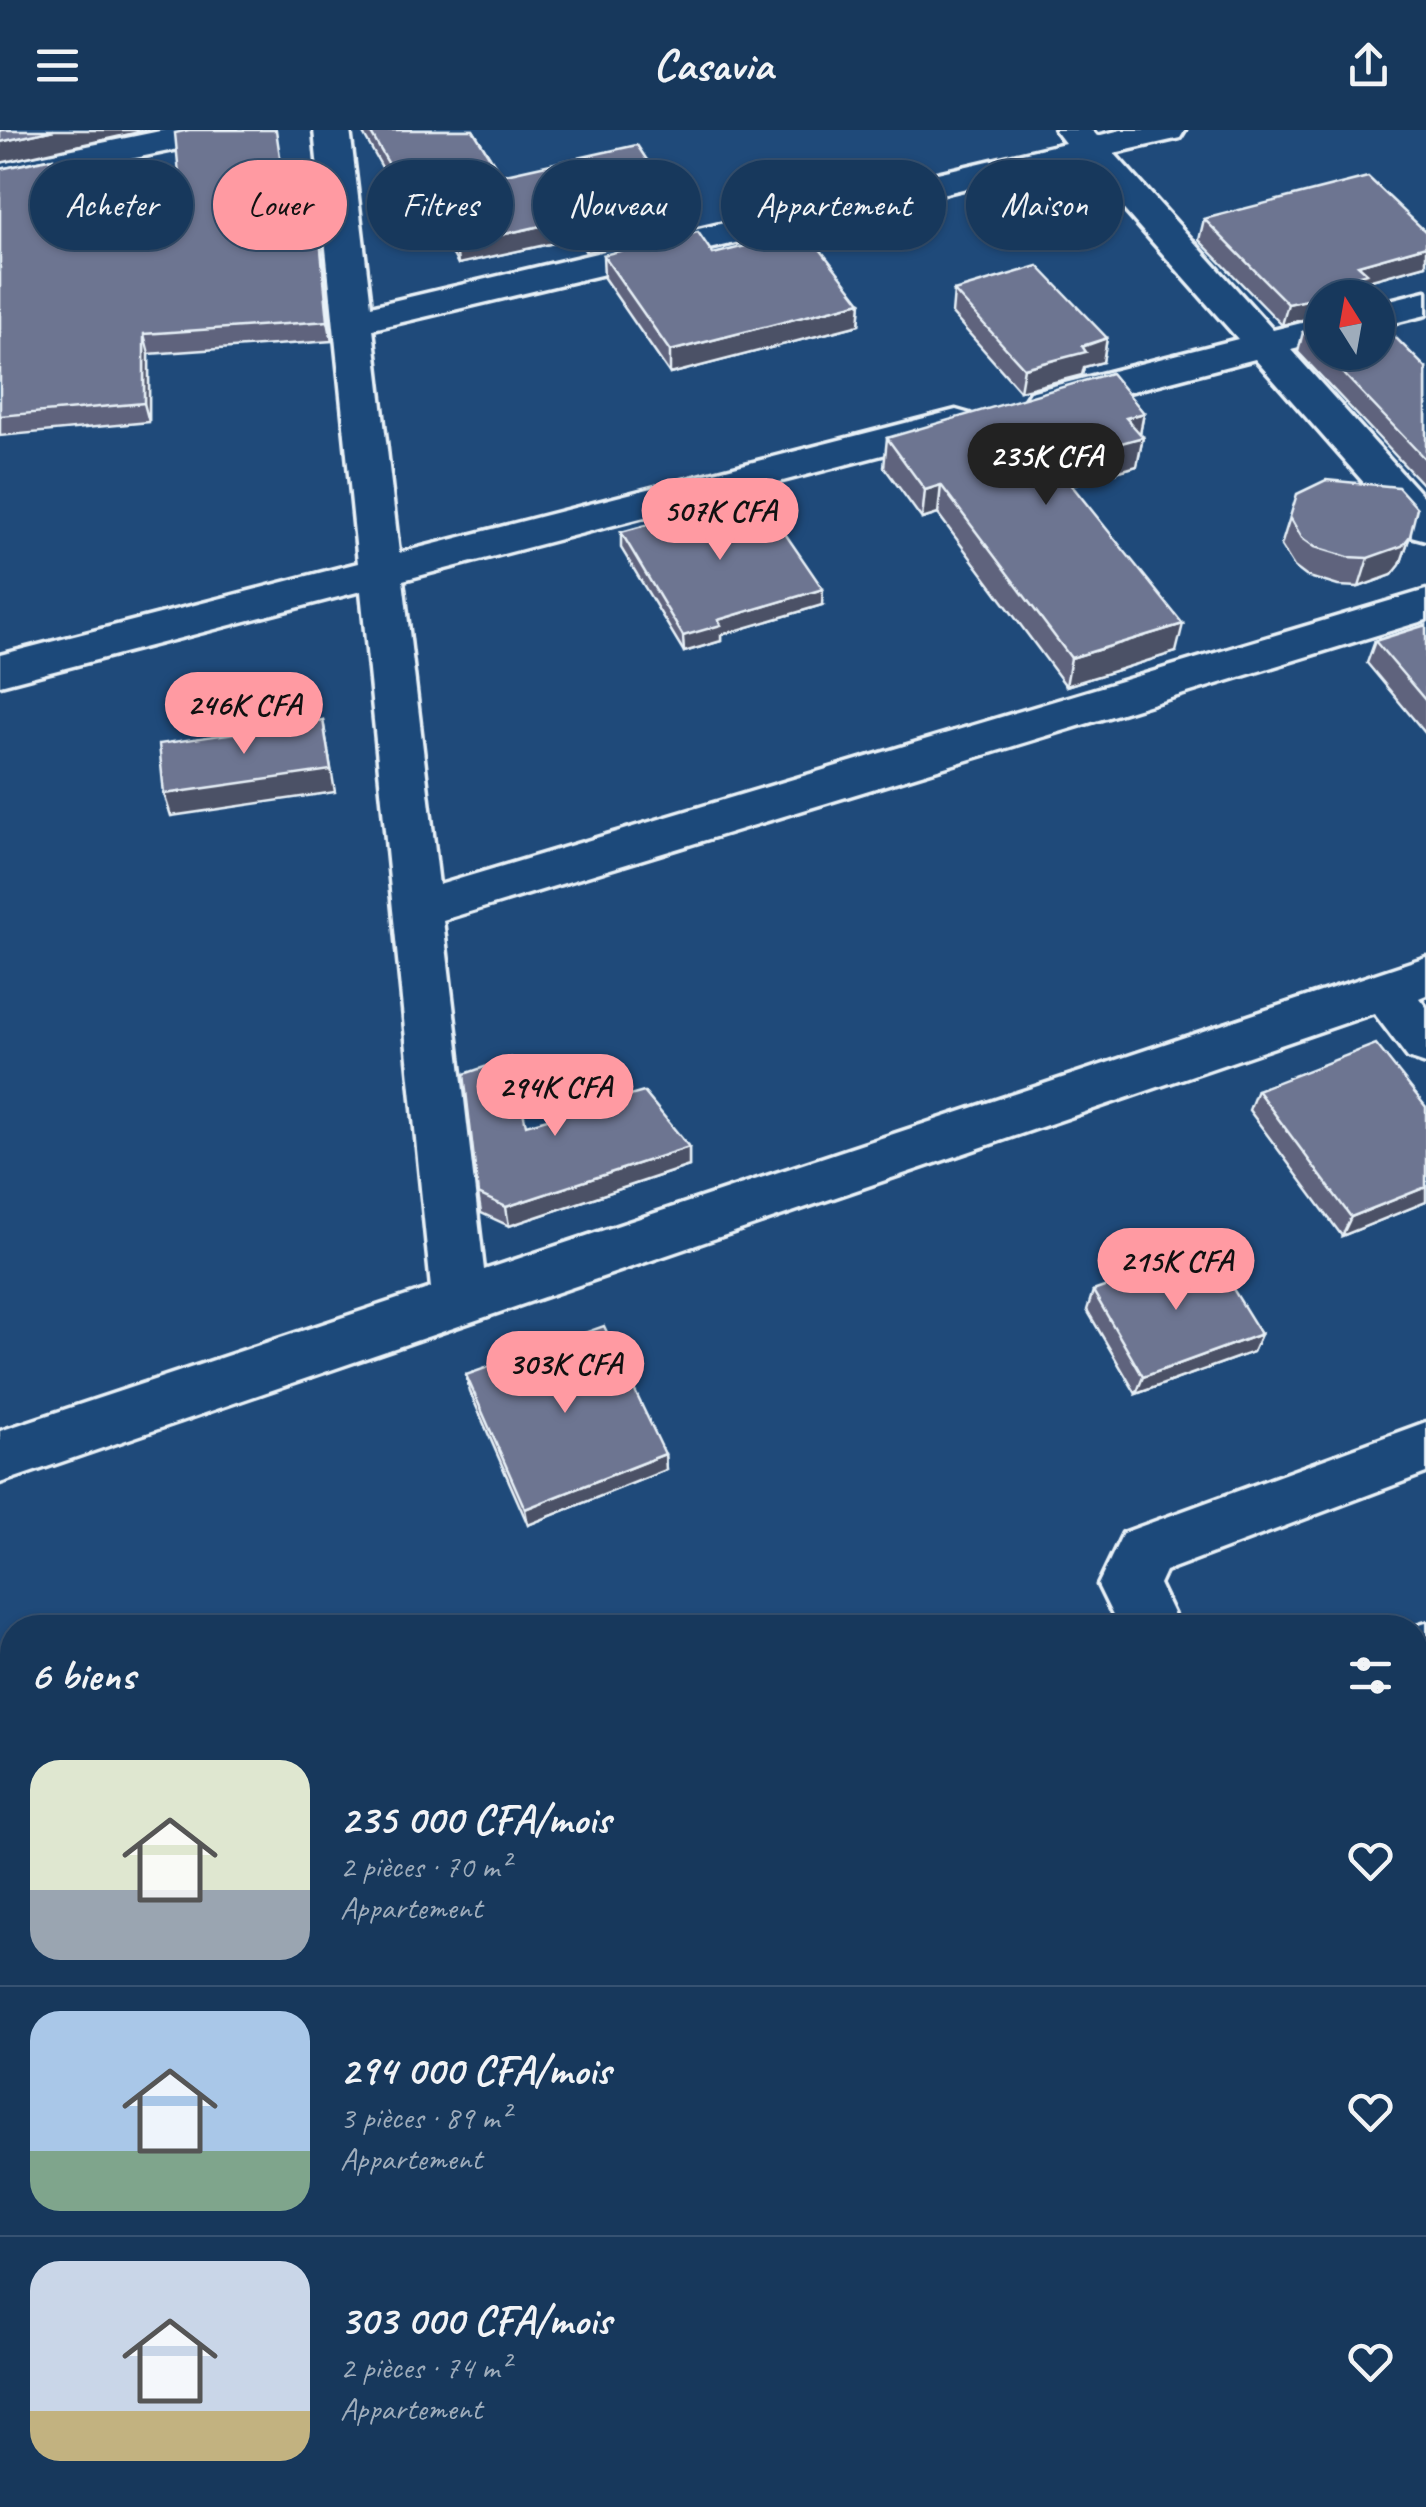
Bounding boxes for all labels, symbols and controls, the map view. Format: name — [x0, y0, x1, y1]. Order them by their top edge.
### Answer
text: Casavia — [653, 37, 773, 94]
icon: menu — [30, 38, 85, 93]
icon: share — [1341, 38, 1396, 93]
chip: Acheter — [30, 160, 193, 250]
chip: Louer — [213, 160, 347, 250]
chip: Filtres — [367, 160, 513, 250]
chip: Nouveau — [533, 160, 701, 250]
chip: Appartement — [721, 160, 946, 250]
chip: Maison — [966, 160, 1123, 250]
north arrow — [1305, 280, 1395, 370]
map controls — [1305, 280, 1395, 370]
pin: 235K CFA — [943, 423, 1149, 508]
text: 235K CFA — [990, 435, 1103, 476]
pin: 507K CFA — [617, 478, 823, 563]
text: 507K CFA — [664, 490, 776, 531]
pin: 246K CFA — [141, 672, 347, 757]
text: 246K CFA — [187, 684, 301, 725]
pin: 294K CFA — [452, 1054, 658, 1139]
text: 294K CFA — [498, 1066, 612, 1107]
pin: 215K CFA — [1073, 1228, 1279, 1313]
text: 215K CFA — [1120, 1240, 1233, 1281]
pin: 303K CFA — [462, 1331, 668, 1416]
text: 303K CFA — [508, 1343, 622, 1384]
icon: filters — [1343, 1648, 1398, 1703]
text: 6 biens — [30, 1649, 135, 1702]
text: 235 000 CFA/mois — [340, 1793, 610, 1846]
icon: home — [110, 1800, 230, 1920]
icon: heart — [1343, 1833, 1398, 1888]
text: 2 pièces · 70 m² — [340, 1846, 509, 1887]
text: Appartement — [340, 1887, 482, 1928]
text: 294 000 CFA/mois — [340, 2044, 611, 2097]
icon: home — [110, 2051, 230, 2171]
icon: heart — [1343, 2084, 1398, 2139]
text: 3 pièces · 89 m² — [340, 2097, 509, 2138]
text: Appartement — [340, 2138, 482, 2179]
text: 303 000 CFA/mois — [340, 2294, 611, 2347]
icon: home — [110, 2301, 230, 2421]
icon: heart — [1343, 2334, 1398, 2389]
text: 2 pièces · 74 m² — [340, 2347, 509, 2388]
text: Appartement — [340, 2388, 482, 2429]

